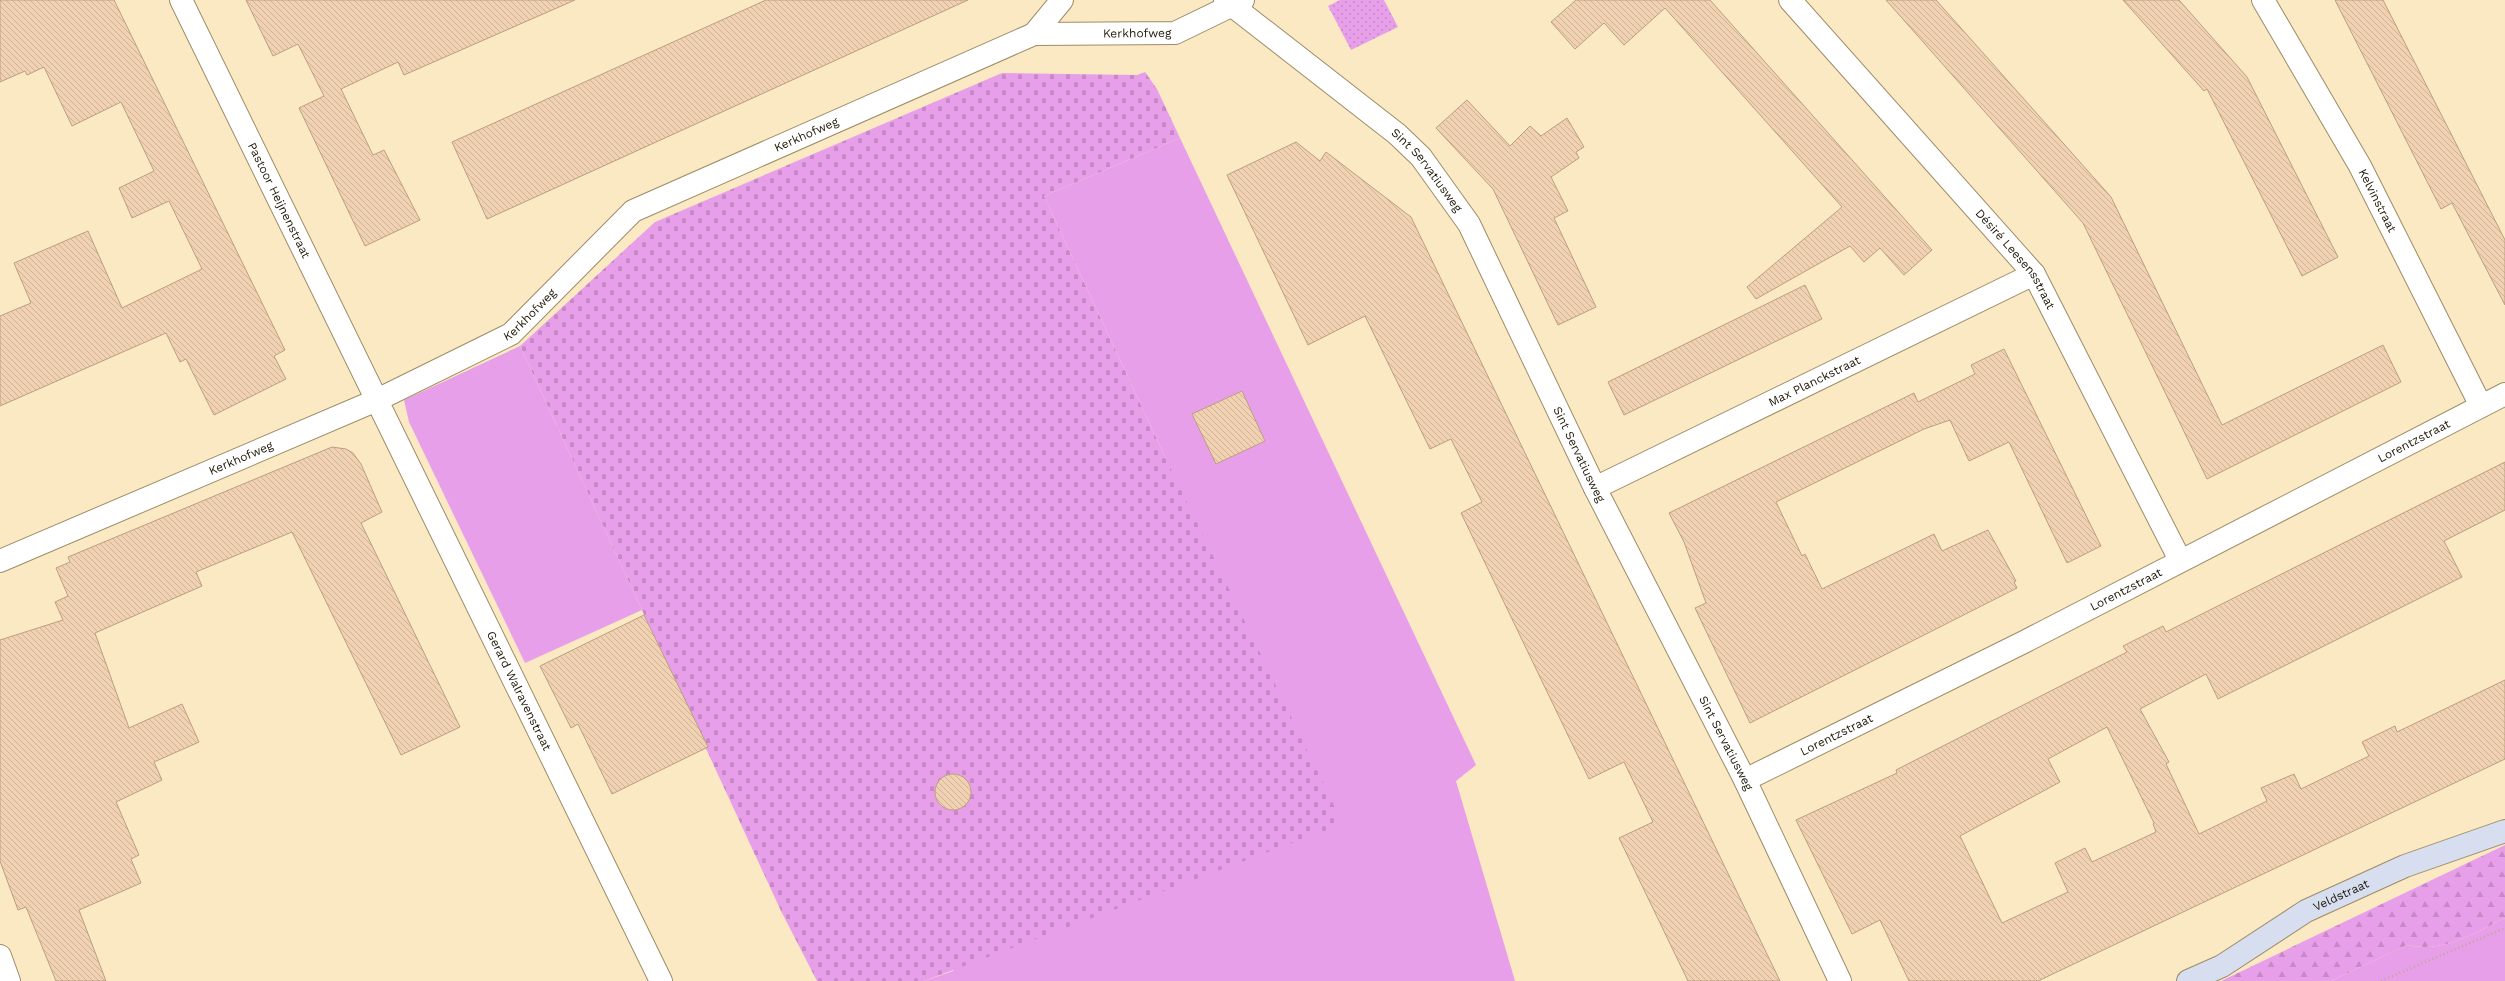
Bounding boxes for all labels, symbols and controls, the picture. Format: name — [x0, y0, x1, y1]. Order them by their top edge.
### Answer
street label: Kerkhofweg — [1103, 26, 1172, 41]
street label: Kerkhofweg — [772, 114, 841, 155]
street label: Sint Servatiusweg — [1389, 125, 1465, 215]
street label: Pastoor Heijnenstraat — [245, 140, 313, 260]
street label: Kelvinstraat — [2356, 167, 2399, 235]
street label: Désiré Leesensstraat — [1973, 206, 2058, 312]
street label: Kerkhofweg — [501, 285, 559, 344]
street label: Max Planckstraat — [1766, 353, 1863, 409]
street label: Sint Servatiusweg — [1550, 404, 1608, 505]
street label: Lorentzstraat — [2376, 417, 2452, 465]
street label: Kerkhofweg — [207, 438, 276, 478]
street label: Lorentzstraat — [2088, 565, 2164, 614]
street label: Gerard Walravenstraat — [484, 629, 554, 753]
street label: Sint Servatiusweg — [1696, 693, 1756, 793]
street label: Lorentzstraat — [1798, 711, 1875, 759]
street label: Veldstraat — [2311, 876, 2371, 914]

